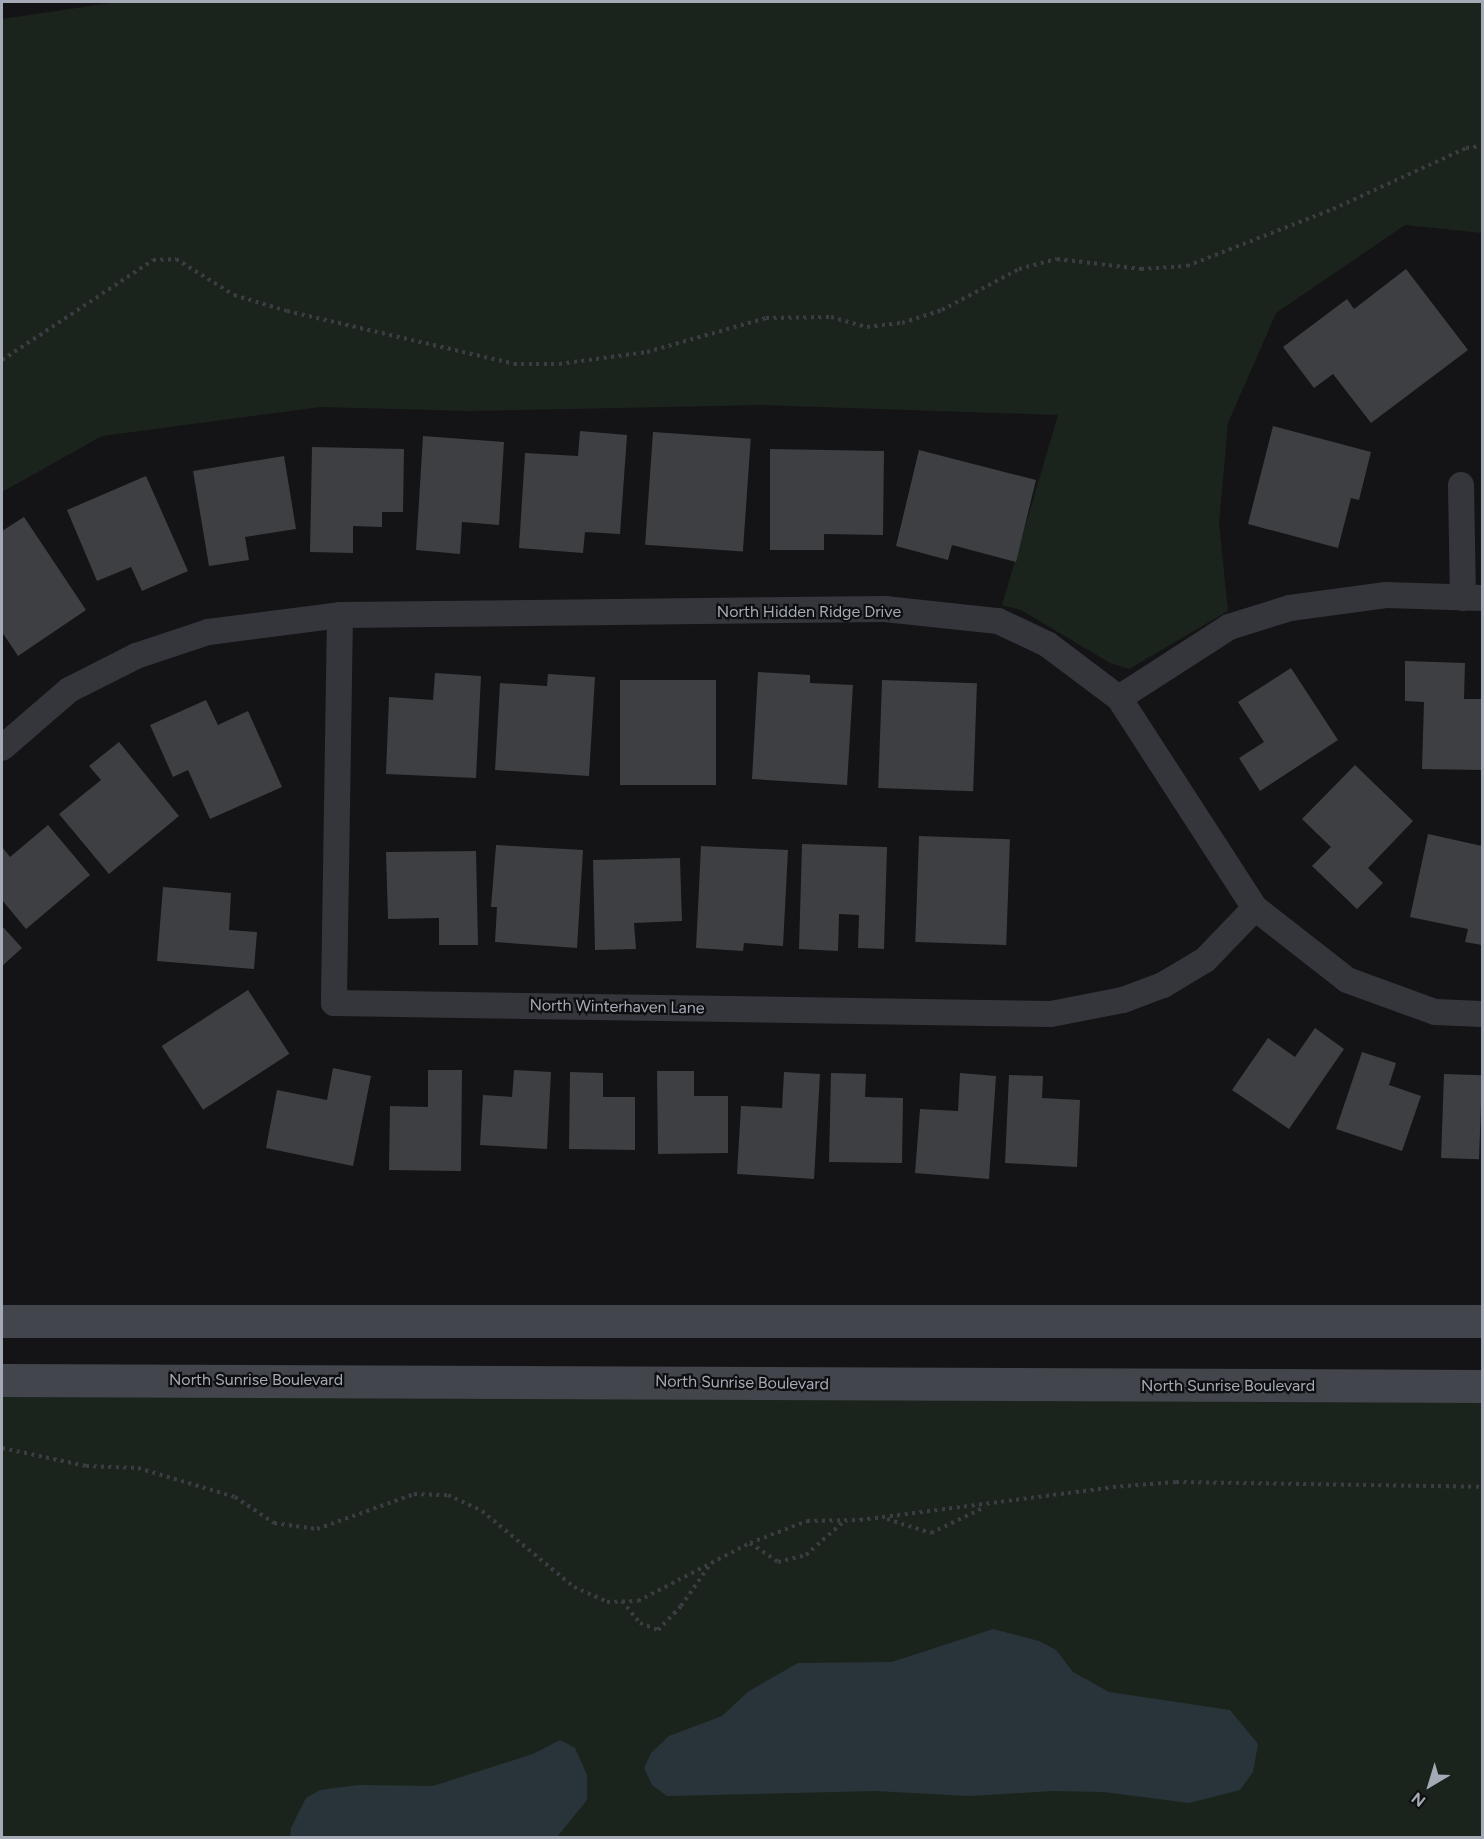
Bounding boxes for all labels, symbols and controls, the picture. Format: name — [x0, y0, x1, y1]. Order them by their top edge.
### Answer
street label: North Hidden Ridge Drive — [717, 602, 901, 622]
street label: North Winterhaven Lane — [529, 996, 705, 1018]
street label: North Sunrise Boulevard — [169, 1370, 343, 1390]
street label: North Sunrise Boulevard — [655, 1372, 829, 1394]
street label: North Sunrise Boulevard — [1141, 1376, 1315, 1396]
north arrow — [1400, 1755, 1460, 1815]
text: N — [1408, 1788, 1429, 1811]

